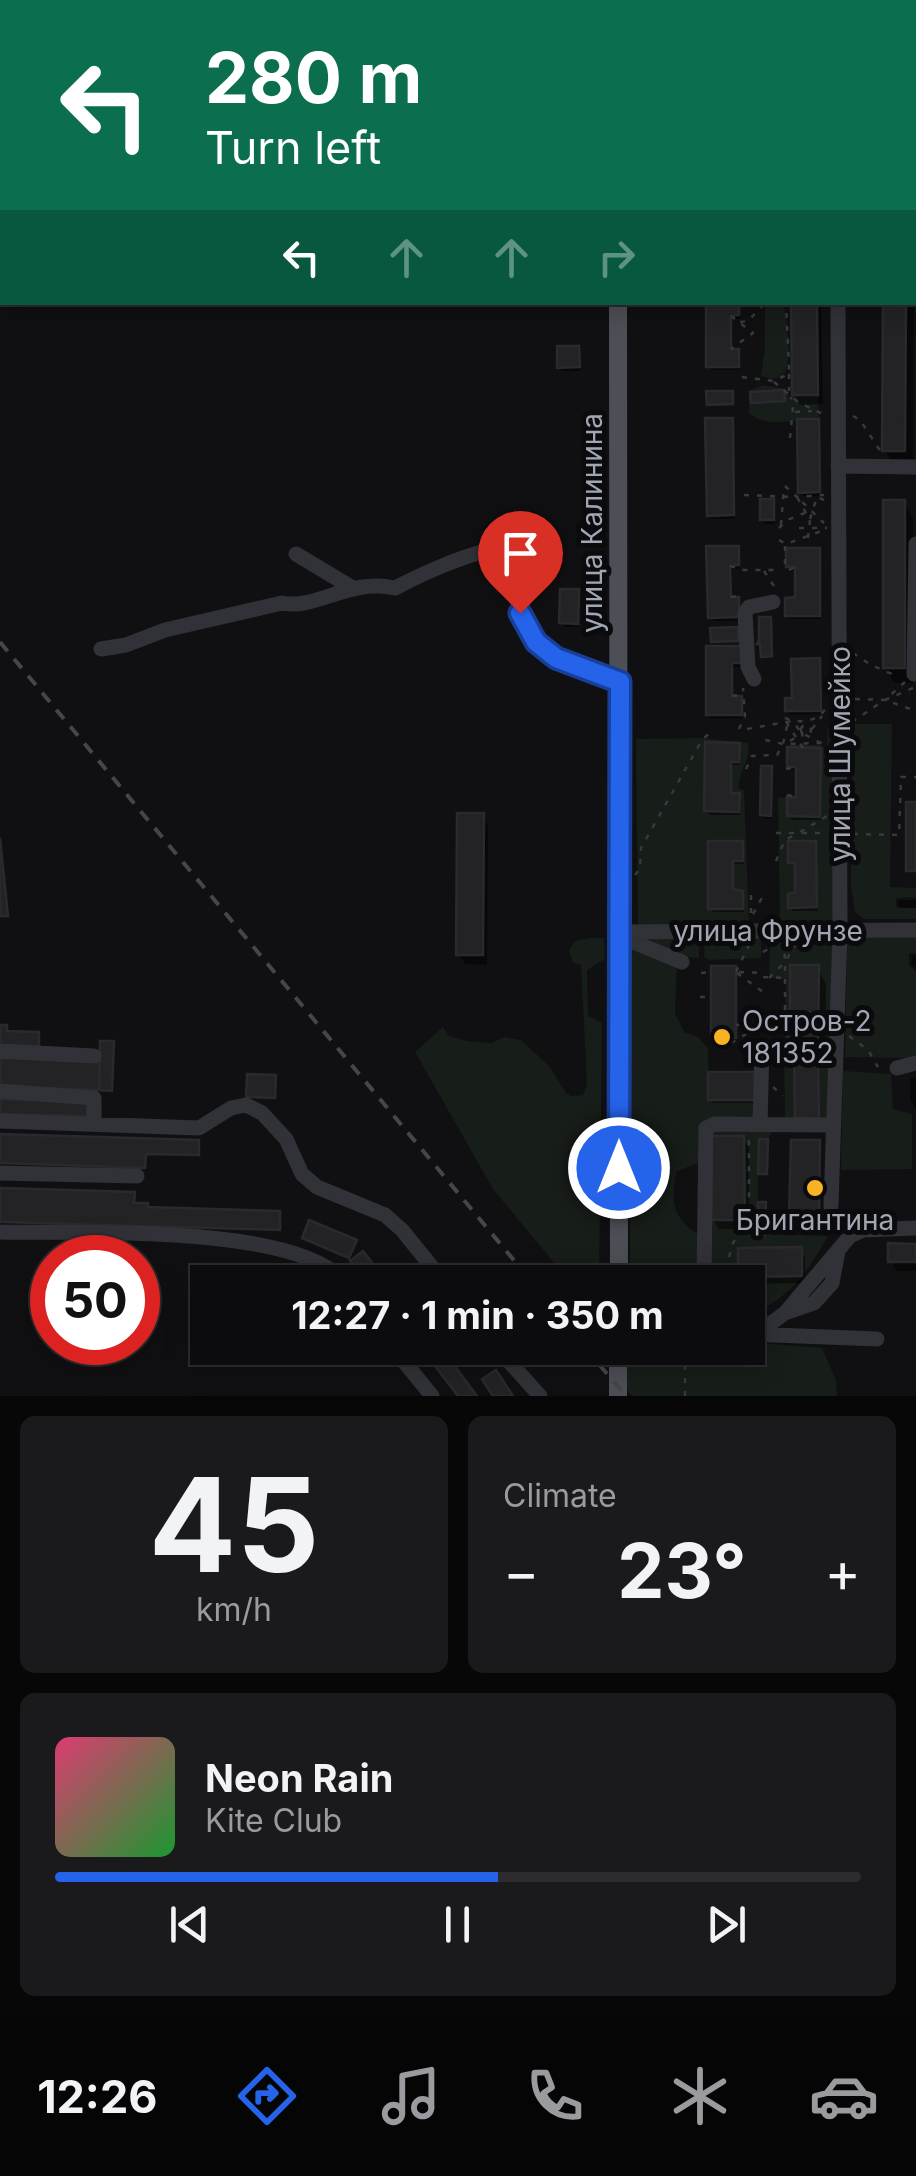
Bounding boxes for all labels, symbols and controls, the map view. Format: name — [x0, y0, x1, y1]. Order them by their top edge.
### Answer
text: 280 m — [205, 35, 422, 120]
icon: left — [40, 40, 170, 170]
text: Turn left — [205, 120, 381, 175]
icon: left — [274, 230, 329, 285]
icon: ahead — [379, 230, 434, 285]
icon: ahead — [484, 230, 539, 285]
icon: right — [589, 230, 644, 285]
street label: улица Калинина — [575, 413, 609, 633]
pin — [478, 511, 563, 614]
icon: arrive — [493, 526, 548, 581]
street label: улица Шумейко — [823, 646, 857, 862]
street label: улица Фрунзе — [673, 914, 863, 948]
place label: Остров-2 181352 — [742, 1004, 872, 1070]
marker: Остров-2 181352 — [711, 1026, 733, 1048]
position arrow — [567, 1116, 671, 1220]
marker: Бригантина — [804, 1177, 826, 1199]
place label: Бригантина — [736, 1203, 894, 1237]
speed limit sign: 50 — [30, 1235, 160, 1365]
text: 12:27 · 1 min · 350 m — [291, 1292, 664, 1338]
text: 45 — [148, 1446, 320, 1603]
text: Climate — [503, 1476, 617, 1515]
text: 23° — [617, 1525, 747, 1616]
text: − — [503, 1539, 539, 1605]
text: + — [825, 1539, 861, 1605]
text: km/h — [196, 1590, 272, 1629]
text: Neon Rain — [205, 1755, 393, 1801]
text: Kite Club — [205, 1801, 342, 1840]
icon: previous — [162, 1897, 217, 1952]
icon: pause — [430, 1897, 485, 1952]
icon: next — [699, 1897, 754, 1952]
icon: directions — [232, 2061, 302, 2131]
icon: music — [376, 2061, 446, 2131]
icon: phone — [520, 2061, 590, 2131]
icon: climate — [665, 2061, 735, 2131]
icon: car — [809, 2061, 879, 2131]
text: 12:26 — [37, 2069, 157, 2124]

